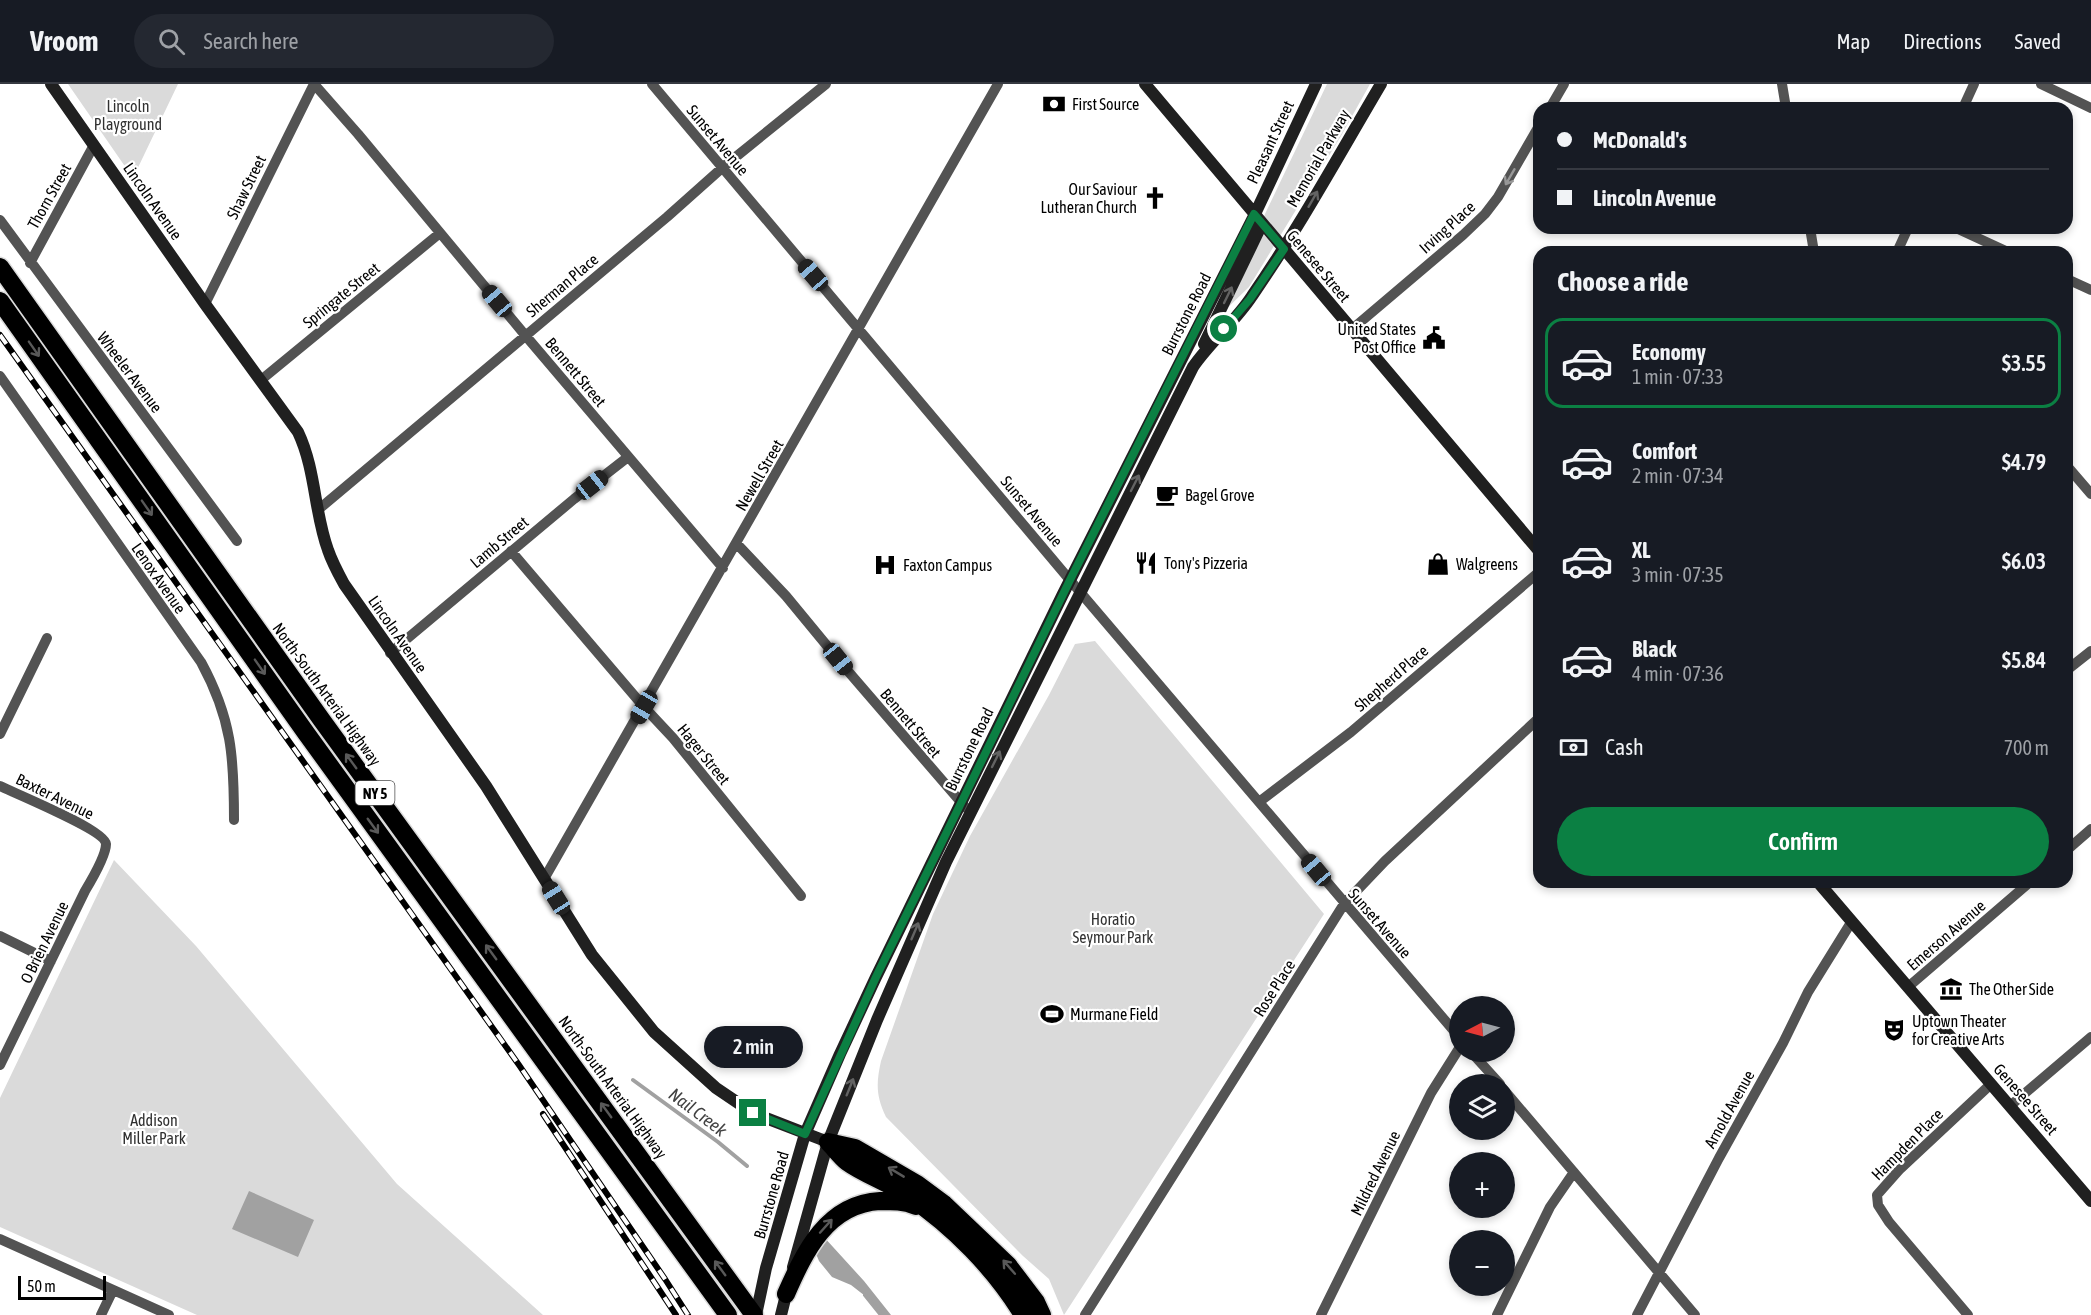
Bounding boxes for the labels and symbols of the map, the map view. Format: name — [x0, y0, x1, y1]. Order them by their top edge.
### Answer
bank icon: First Source — [1041, 91, 1067, 117]
place label: First Source — [1072, 95, 1139, 113]
park label: Lincoln Playground — [94, 97, 162, 134]
street label: Pleasant Street — [1243, 97, 1297, 186]
street label: Sunset Avenue — [683, 101, 753, 179]
street label: Memorial Parkway — [1283, 106, 1354, 210]
street label: Shaw Street — [223, 152, 269, 222]
street label: Lincoln Avenue — [120, 159, 186, 243]
street label: Thorn Street — [24, 160, 74, 232]
one-way arrow — [1504, 168, 1516, 185]
place label: Our Saviour Lutheran Church — [1041, 180, 1137, 216]
church icon: Our Saviour Lutheran Church — [1142, 185, 1168, 211]
one-way arrow — [1308, 190, 1320, 207]
street label: Irving Place — [1415, 197, 1479, 257]
street label: Genesee Street — [1284, 226, 1354, 306]
street label: Sherman Place — [522, 250, 602, 320]
car — [794, 256, 832, 294]
street label: Springate Street — [299, 258, 384, 332]
street label: Burrstone Road — [1158, 270, 1214, 358]
car — [479, 281, 515, 321]
one-way arrow — [1223, 287, 1234, 305]
route start — [1210, 315, 1237, 342]
place label: United States Post Office — [1338, 320, 1416, 356]
public building icon: United States Post Office — [1421, 325, 1447, 351]
street label: Wheeler Avenue — [94, 328, 166, 416]
street label: Bennett Street — [542, 334, 610, 410]
one-way arrow — [28, 341, 40, 357]
street label: Newell Street — [731, 436, 787, 514]
car — [572, 467, 612, 503]
street label: Sunset Avenue — [997, 472, 1067, 550]
one-way arrow — [1129, 475, 1141, 492]
cafe icon: Bagel Grove — [1154, 482, 1180, 508]
place label: Bagel Grove — [1185, 486, 1255, 505]
one-way arrow — [141, 500, 153, 516]
street label: Lamb Street — [466, 512, 532, 571]
street label: Lenox Avenue — [128, 539, 190, 617]
restaurant icon: Tony's Pizzeria — [1133, 550, 1159, 576]
shop icon: Walgreens — [1425, 551, 1451, 577]
hospital icon: Faxton Campus — [872, 552, 898, 578]
place label: Tony's Pizzeria — [1164, 554, 1248, 573]
place label: Walgreens — [1456, 555, 1518, 574]
place label: Faxton Campus — [903, 556, 992, 575]
street label: Lincoln Avenue — [365, 592, 431, 676]
street label: North-South Arterial Highway — [268, 619, 385, 770]
car — [820, 639, 856, 679]
street label: Shepherd Place — [1351, 641, 1432, 716]
one-way arrow — [254, 659, 266, 675]
street label: Bennett Street — [877, 685, 945, 761]
car — [627, 687, 661, 727]
street label: Burrstone Road — [941, 705, 997, 793]
street label: Hager Street — [673, 720, 734, 789]
one-way arrow — [991, 751, 1003, 769]
one-way arrow — [345, 753, 357, 769]
street label: Baxter Avenue — [13, 769, 97, 823]
road number: NY 5 — [356, 781, 394, 805]
one-way arrow — [367, 817, 379, 833]
car — [1298, 850, 1334, 890]
car — [539, 878, 573, 918]
street label: Sunset Avenue — [1345, 885, 1415, 961]
street label: Emerson Avenue — [1903, 896, 1989, 974]
street label: O Brien Avenue — [16, 898, 72, 986]
park label: Horatio Seymour Park — [1073, 910, 1153, 947]
one-way arrow — [911, 922, 922, 940]
one-way arrow — [485, 945, 497, 961]
street label: Rose Place — [1250, 956, 1298, 1020]
museum icon: The Other Side — [1938, 976, 1964, 1002]
place label: The Other Side — [1969, 980, 2054, 998]
north arrow — [1449, 996, 1515, 1062]
sports icon: Murmane Field — [1039, 1001, 1065, 1027]
place label: Murmane Field — [1070, 1005, 1158, 1023]
street label: North-South Arterial Highway — [554, 1012, 671, 1163]
place label: Uptown Theater for Creative Arts — [1912, 1012, 2006, 1048]
theatre icon: Uptown Theater for Creative Arts — [1881, 1017, 1907, 1043]
callout: 2 min — [704, 1026, 802, 1068]
street label: Genesee Street — [1990, 1060, 2062, 1138]
street label: Arnold Avenue — [1700, 1067, 1758, 1151]
one-way arrow — [845, 1079, 856, 1097]
water label: Nail Creek — [665, 1083, 732, 1141]
route end — [739, 1099, 766, 1126]
one-way arrow — [599, 1102, 612, 1118]
street label: Hampden Place — [1868, 1105, 1947, 1184]
park label: Addison Miller Park — [122, 1111, 186, 1147]
street label: Mildred Avenue — [1347, 1128, 1403, 1218]
street label: Burrstone Road — [750, 1149, 792, 1241]
one-way arrow — [888, 1165, 905, 1177]
one-way arrow — [819, 1219, 833, 1234]
one-way arrow — [714, 1260, 726, 1276]
one-way arrow — [1002, 1260, 1016, 1275]
scale bar — [18, 1273, 106, 1300]

